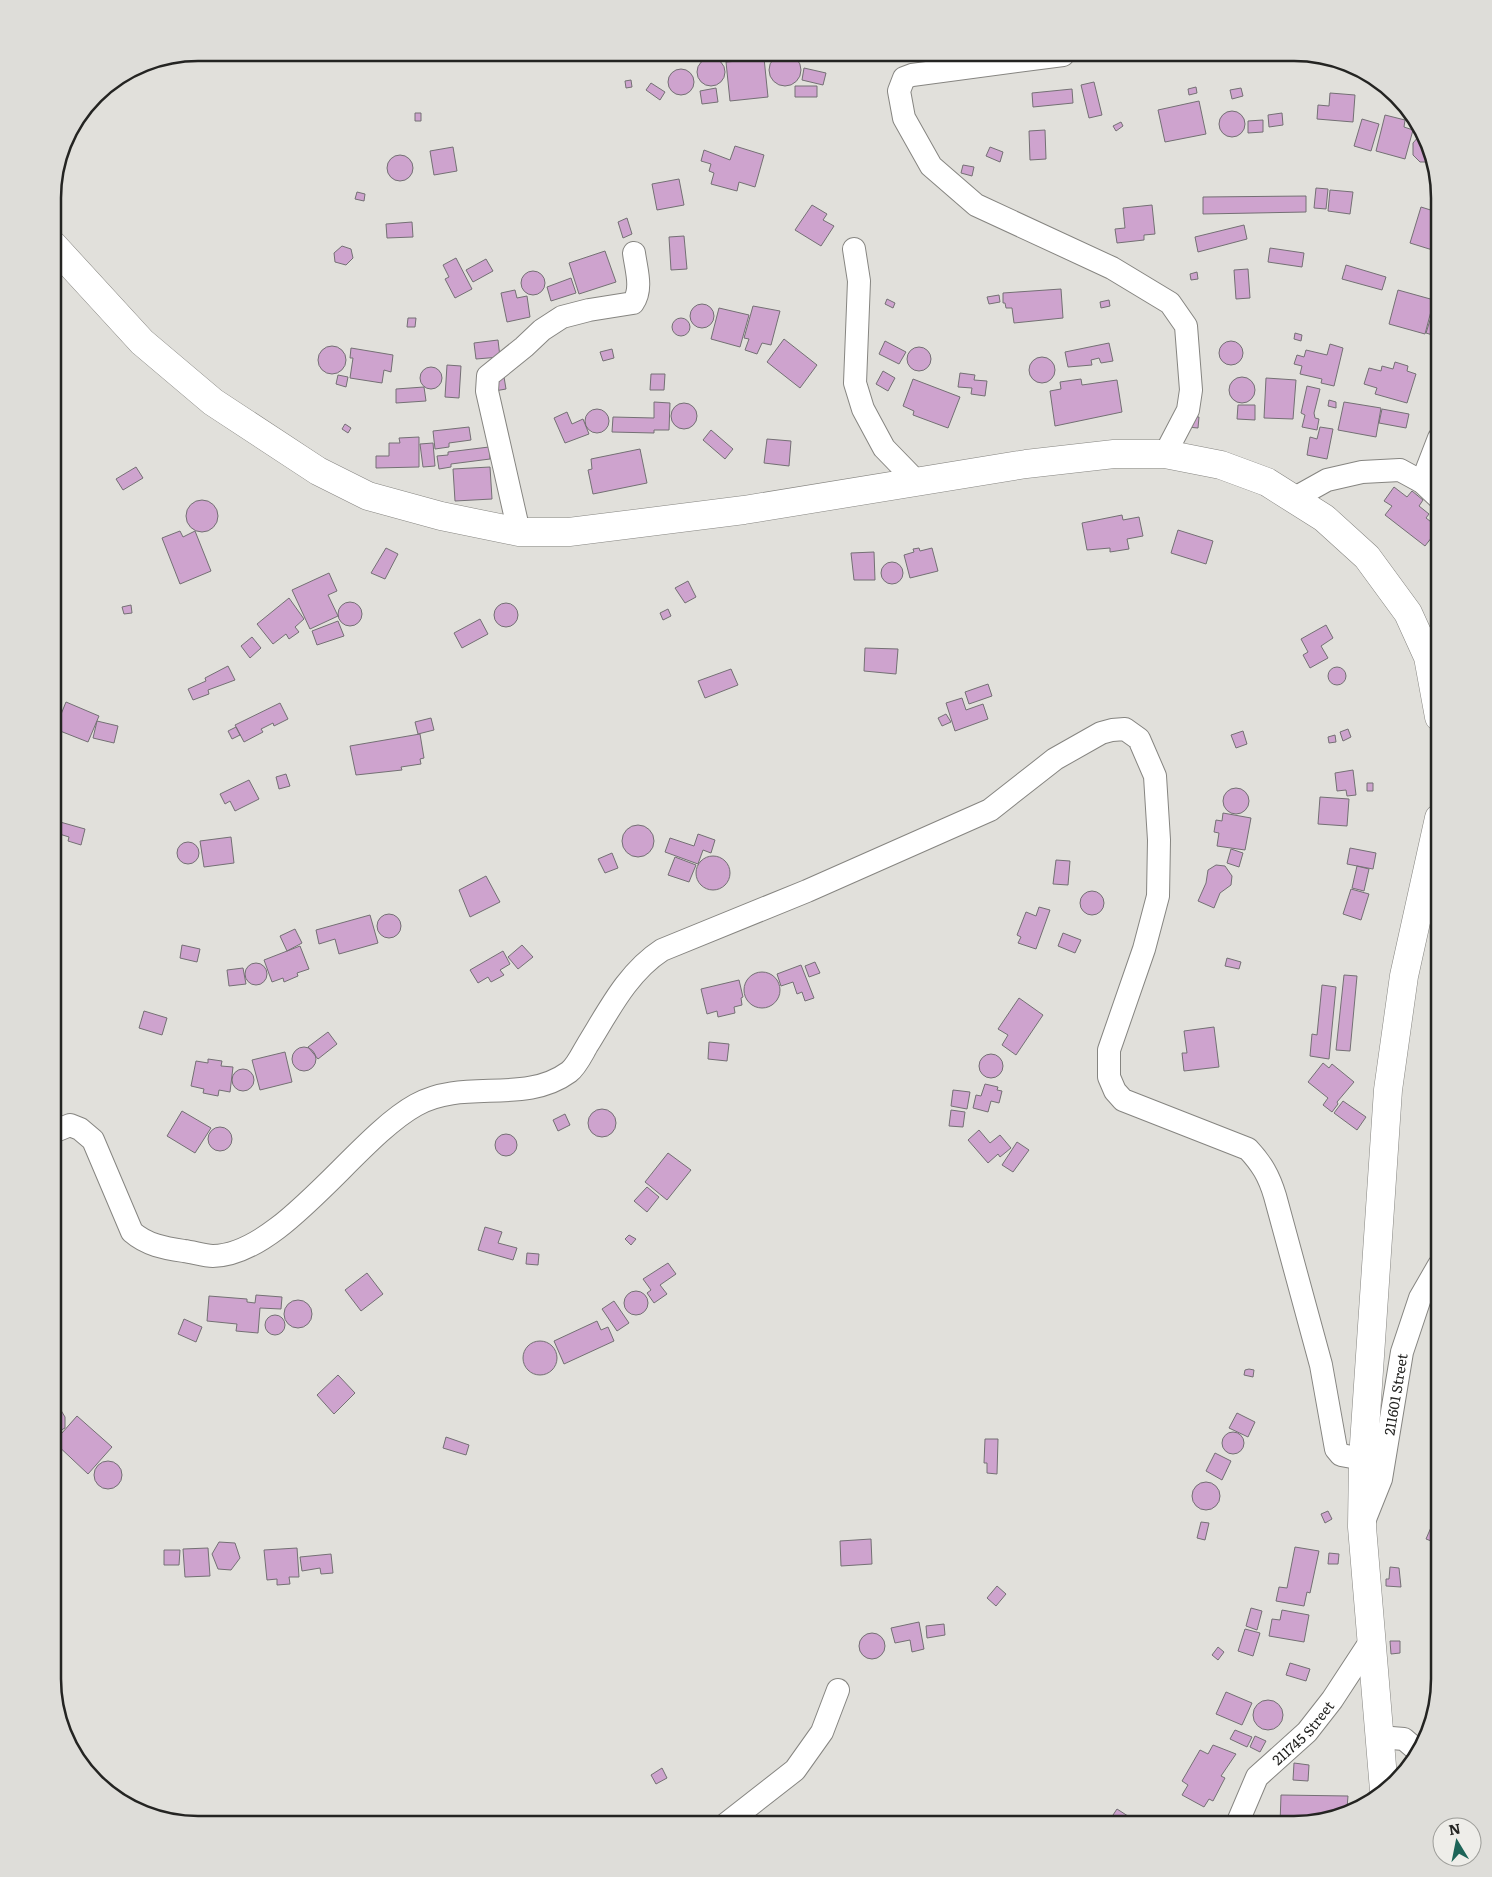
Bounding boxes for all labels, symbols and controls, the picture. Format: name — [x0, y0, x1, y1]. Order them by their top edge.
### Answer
street label: 211601 Street — [1378, 1351, 1412, 1437]
street label: 211745 Street — [1267, 1696, 1338, 1769]
north arrow — [1432, 1817, 1482, 1867]
text: N — [1447, 1817, 1462, 1839]

